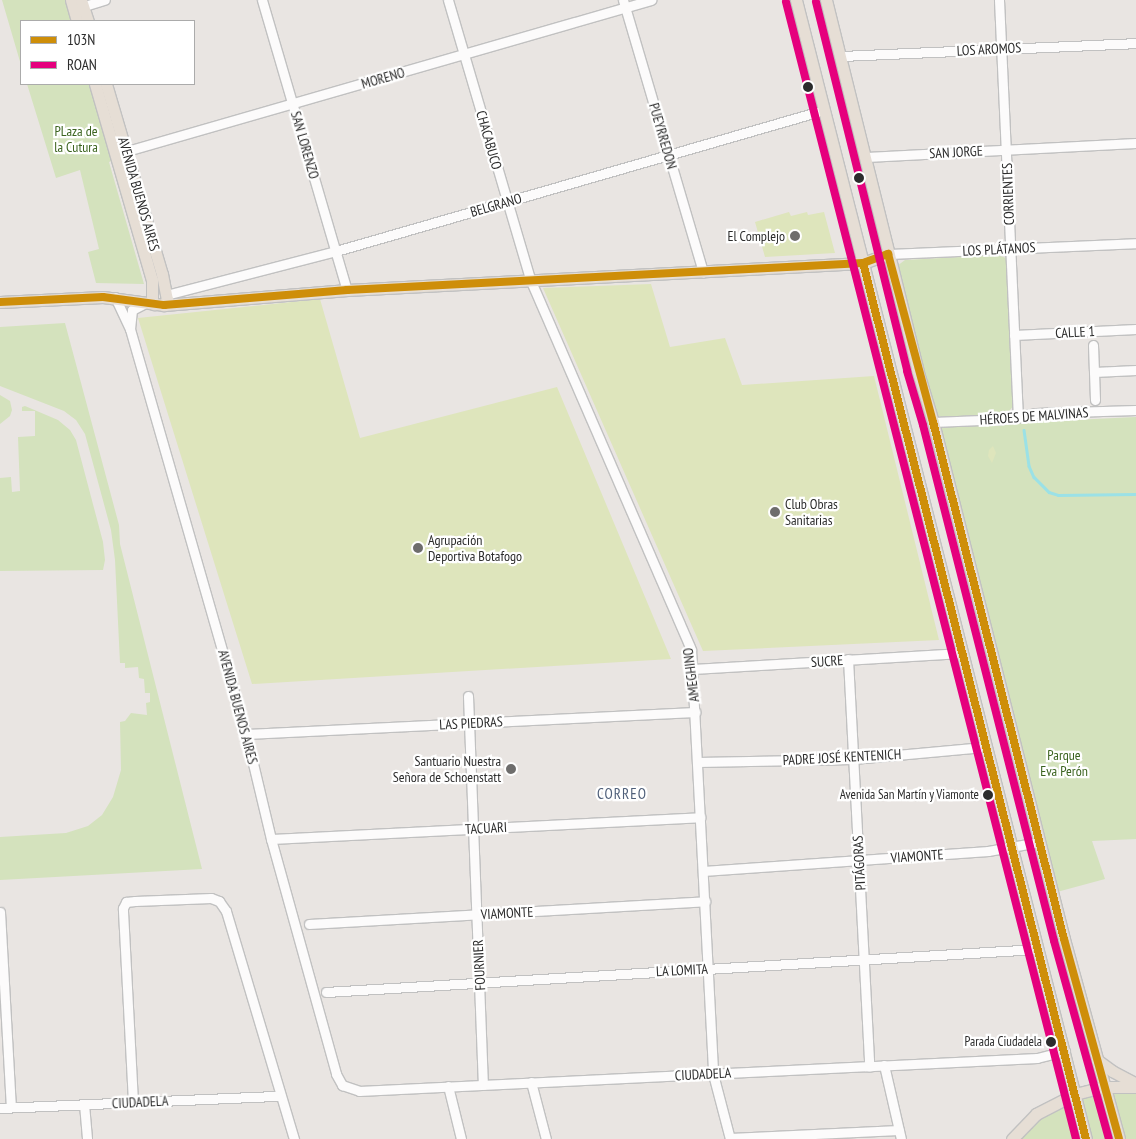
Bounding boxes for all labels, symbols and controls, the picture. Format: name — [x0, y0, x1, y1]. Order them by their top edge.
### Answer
legend — [20, 20, 195, 85]
text: 103N — [67, 30, 95, 49]
street label: LOS AROMOS — [956, 39, 1022, 59]
text: ROAN — [67, 55, 97, 74]
street label: MORENO — [359, 64, 407, 92]
unlabelled marker — [803, 82, 813, 92]
street label: PUEYRREDON — [646, 101, 680, 171]
street label: SAN LORENZO — [287, 109, 323, 181]
street label: CHACABUCO — [473, 109, 505, 171]
park label: PLaza de la Cutura — [54, 123, 98, 156]
street label: AVENIDA BUENOS AIRES — [115, 135, 163, 253]
street label: SAN JORGE — [929, 142, 983, 162]
street label: CORRIENTES — [999, 163, 1017, 225]
unlabelled marker — [854, 173, 864, 183]
street label: BELGRANO — [468, 190, 524, 220]
place label: El Complejo — [727, 228, 785, 244]
marker: El Complejo — [789, 230, 801, 242]
street label: LOS PLÁTANOS — [962, 239, 1036, 259]
street label: CALLE 1 — [1055, 323, 1095, 341]
street label: HÉROES DE MALVINAS — [979, 404, 1089, 428]
place label: Club Obras Sanitarias — [785, 496, 838, 528]
marker: Club Obras Sanitarias — [769, 506, 781, 518]
place label: Agrupación Deportiva Botafogo — [428, 532, 522, 564]
marker: Agrupación Deportiva Botafogo — [412, 542, 424, 554]
street label: AMEGHINO — [679, 647, 703, 703]
street label: AVENIDA BUENOS AIRES — [215, 648, 261, 766]
street label: SUCRE — [810, 651, 844, 671]
street label: LAS PIEDRAS — [439, 713, 503, 733]
street label: PADRE JOSÉ KENTENICH — [782, 746, 902, 768]
park label: Parque Eva Perón — [1040, 747, 1088, 780]
place label: Santuario Nuestra Señora de Schoenstatt — [393, 753, 501, 786]
marker: Santuario Nuestra Señora de Schoenstatt — [505, 763, 517, 775]
district label: CORREO — [596, 785, 648, 803]
place label: Avenida San Martín y Viamonte — [839, 787, 979, 803]
marker: Avenida San Martín y Viamonte — [983, 790, 993, 800]
street label: TACUARI — [465, 819, 507, 837]
street label: PITÁGORAS — [849, 835, 869, 891]
street label: VIAMONTE — [890, 846, 944, 866]
street label: VIAMONTE — [480, 903, 534, 923]
street label: FOURNIER — [469, 939, 489, 991]
street label: LA LOMITA — [655, 960, 709, 980]
place label: Parada Ciudadela — [964, 1034, 1042, 1050]
marker: Parada Ciudadela — [1046, 1037, 1056, 1047]
street label: CIUDADELA — [674, 1064, 732, 1084]
street label: CIUDADELA — [111, 1092, 169, 1112]

